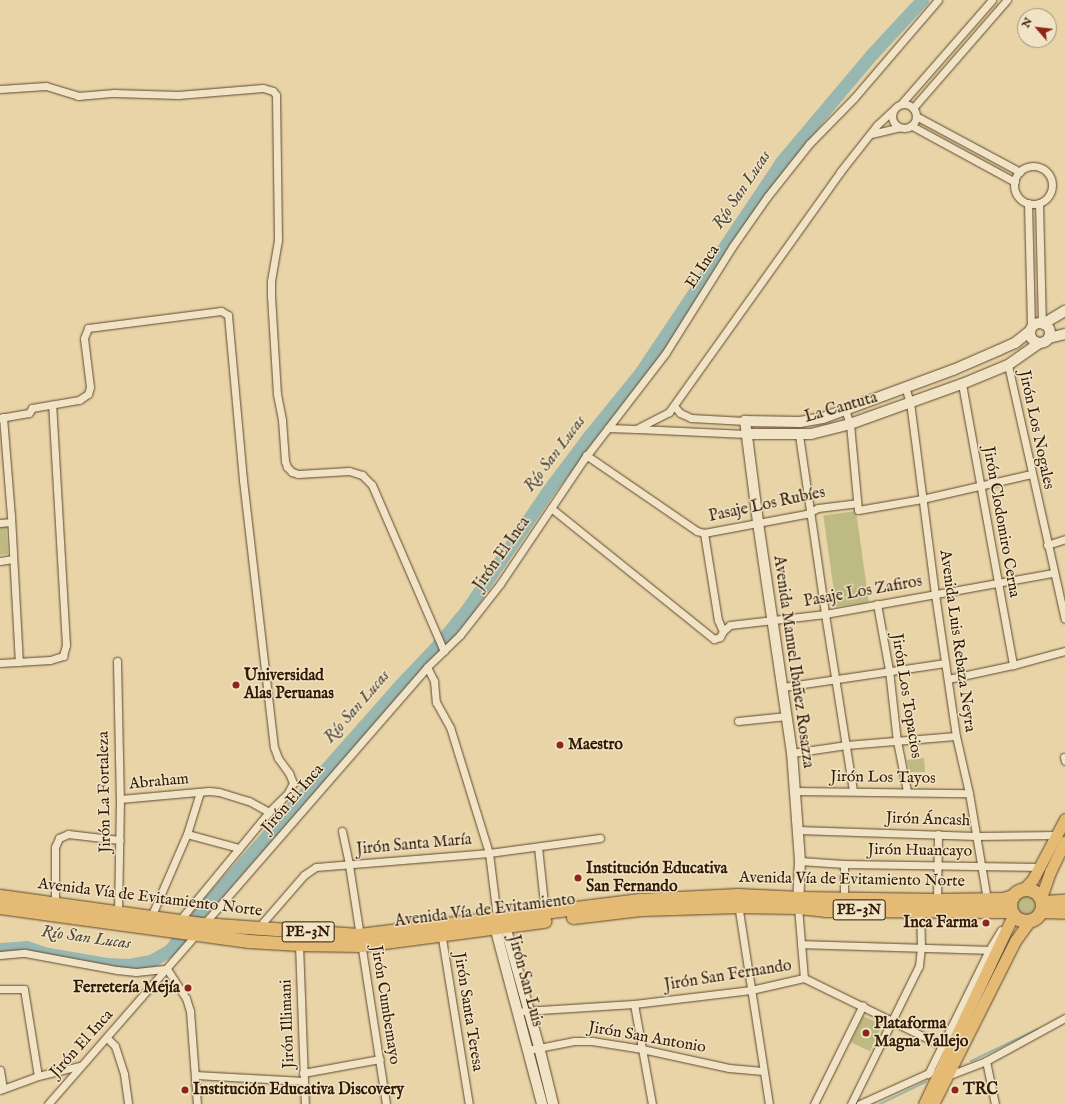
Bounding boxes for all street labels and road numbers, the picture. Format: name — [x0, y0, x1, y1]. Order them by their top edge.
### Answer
street label: El Inca — [682, 242, 724, 292]
street label: Jirón Los Nogales — [1014, 369, 1058, 491]
street label: La Cantuta — [802, 388, 880, 428]
street label: Jirón Clodomiro Cerna — [978, 445, 1024, 599]
street label: Pasaje Los Rubíes — [707, 483, 827, 527]
street label: Jirón El Inca — [470, 514, 534, 594]
street label: Avenida Luis Rebaza Neyra — [935, 549, 979, 733]
street label: Avenida Manuel Ibañez Rosazza — [769, 554, 817, 770]
street label: Pasaje Los Zafiros — [802, 572, 924, 612]
street label: Jirón Los Topacios — [887, 632, 925, 760]
street label: Jirón La Fortaleza — [94, 731, 116, 853]
street label: Jirón El Inca — [258, 761, 328, 837]
street label: Jirón Los Tayos — [830, 767, 936, 789]
street label: Abraham — [128, 770, 190, 794]
street label: Jirón Áncash — [885, 809, 971, 831]
street label: Jirón Santa María — [356, 830, 472, 860]
street label: Jirón Huancayo — [868, 840, 972, 862]
street label: Avenida Vía de Evitamiento Norte — [739, 868, 965, 892]
street label: Avenida Vía de Evitamiento Norte — [37, 875, 263, 921]
street label: Avenida Vía de Evitamiento — [394, 890, 576, 932]
road number: PE-3N — [832, 897, 886, 923]
road number: PE-3N — [281, 919, 335, 945]
street label: Jirón San Luis — [504, 933, 546, 1029]
street label: Jirón Cumbemayo — [366, 944, 404, 1066]
street label: Jirón Santa Teresa — [449, 951, 487, 1073]
street label: Jirón San Fernando — [663, 956, 793, 996]
street label: Jirón Illimani — [277, 979, 299, 1069]
street label: Jirón El Inca — [46, 1006, 118, 1082]
street label: Jirón San Antonio — [587, 1018, 707, 1058]

